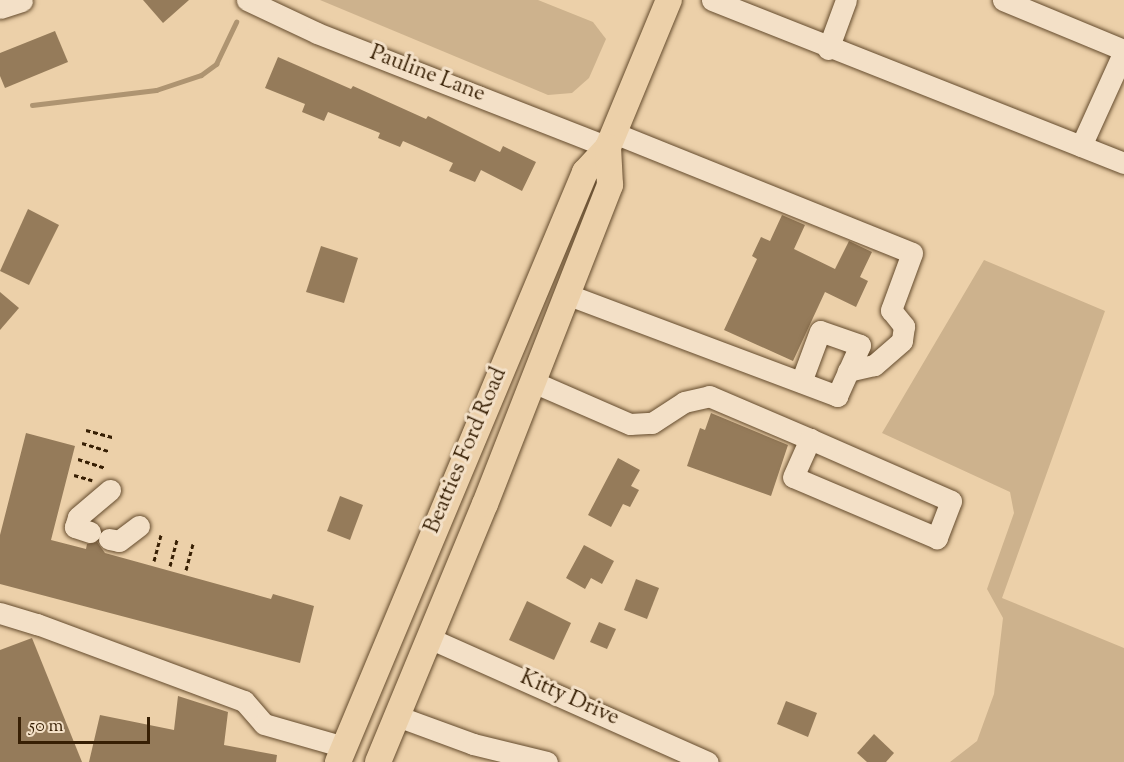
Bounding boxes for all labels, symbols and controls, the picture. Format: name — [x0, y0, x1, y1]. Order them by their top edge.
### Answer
street label: Pauline Lane — [366, 41, 488, 109]
street label: Beatties Ford Road — [420, 364, 514, 538]
street label: Kitty Drive — [515, 665, 623, 733]
scale bar — [21, 705, 153, 743]
text: 50 m — [29, 714, 63, 740]

